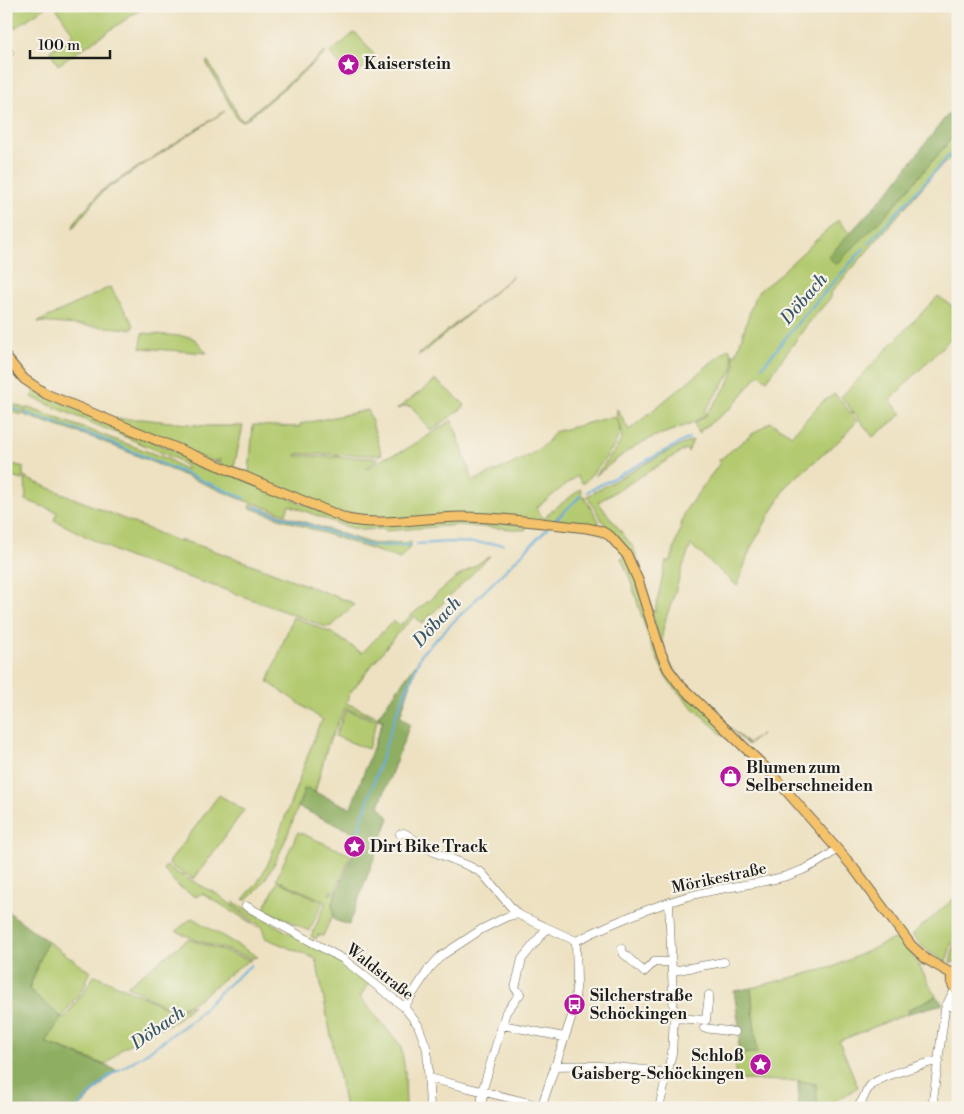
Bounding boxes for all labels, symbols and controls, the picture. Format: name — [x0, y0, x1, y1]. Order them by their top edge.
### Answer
scale bar — [30, 28, 110, 60]
text: 100 m — [38, 36, 80, 55]
place icon: Kaiserstein — [336, 52, 360, 76]
place label: Kaiserstein — [364, 54, 451, 74]
water label: Döbach — [775, 268, 833, 330]
water label: Döbach — [407, 591, 467, 653]
place label: Blumen zum Selberschneiden — [746, 758, 873, 796]
shop icon: Blumen zum Selberschneiden — [718, 765, 742, 789]
place icon: Dirt Bike Track — [342, 835, 366, 859]
place label: Dirt Bike Track — [370, 837, 489, 857]
street label: Mörikestraße — [670, 858, 768, 898]
street label: Waldstraße — [341, 939, 418, 1005]
place label: Silcherstraße Schöckingen — [590, 986, 693, 1024]
bus stop icon: Silcherstraße Schöckingen — [562, 993, 586, 1017]
water label: Döbach — [126, 1001, 190, 1055]
place label: Schloß Gaisberg-Schöckingen — [571, 1046, 744, 1084]
place icon: Schloß Gaisberg-Schöckingen — [748, 1053, 772, 1077]

